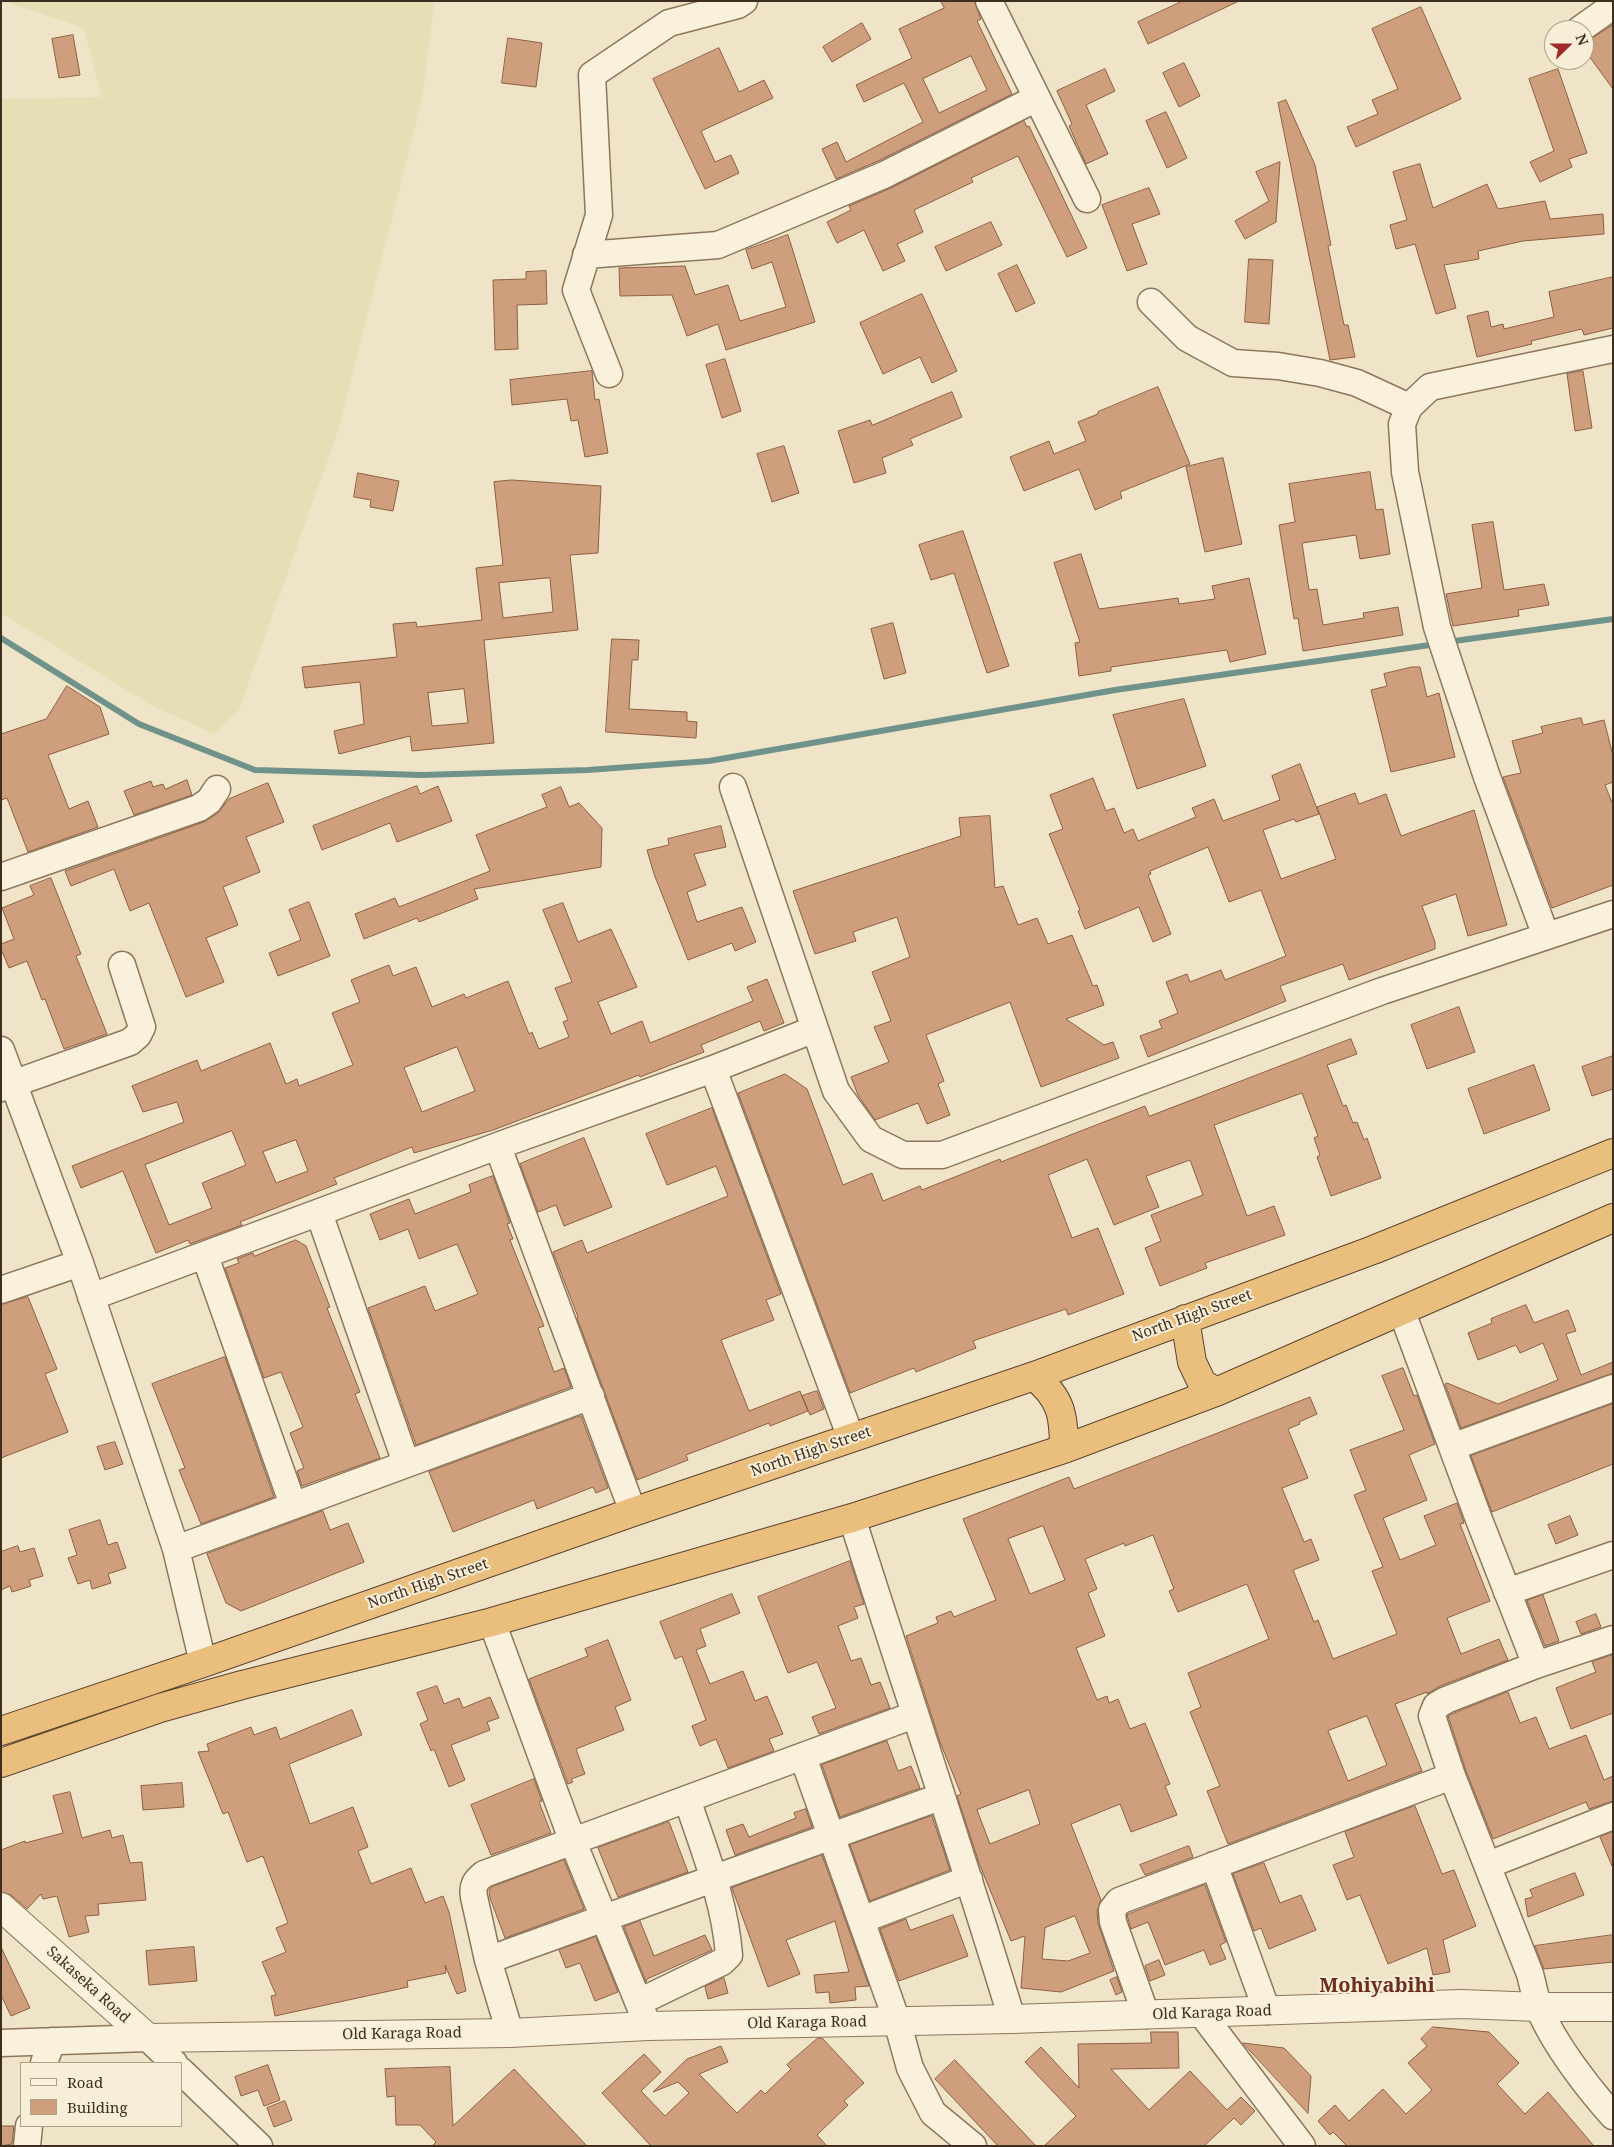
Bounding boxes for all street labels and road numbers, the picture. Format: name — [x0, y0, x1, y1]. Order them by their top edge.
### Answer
street label: North High Street — [1130, 1286, 1254, 1346]
street label: North High Street — [749, 1423, 873, 1481]
street label: North High Street — [366, 1555, 490, 1613]
street label: Sakaseka Road — [43, 1943, 133, 2027]
street label: Old Karaga Road — [1152, 2002, 1272, 2024]
street label: Old Karaga Road — [747, 2013, 867, 2033]
street label: Old Karaga Road — [342, 2024, 462, 2044]

